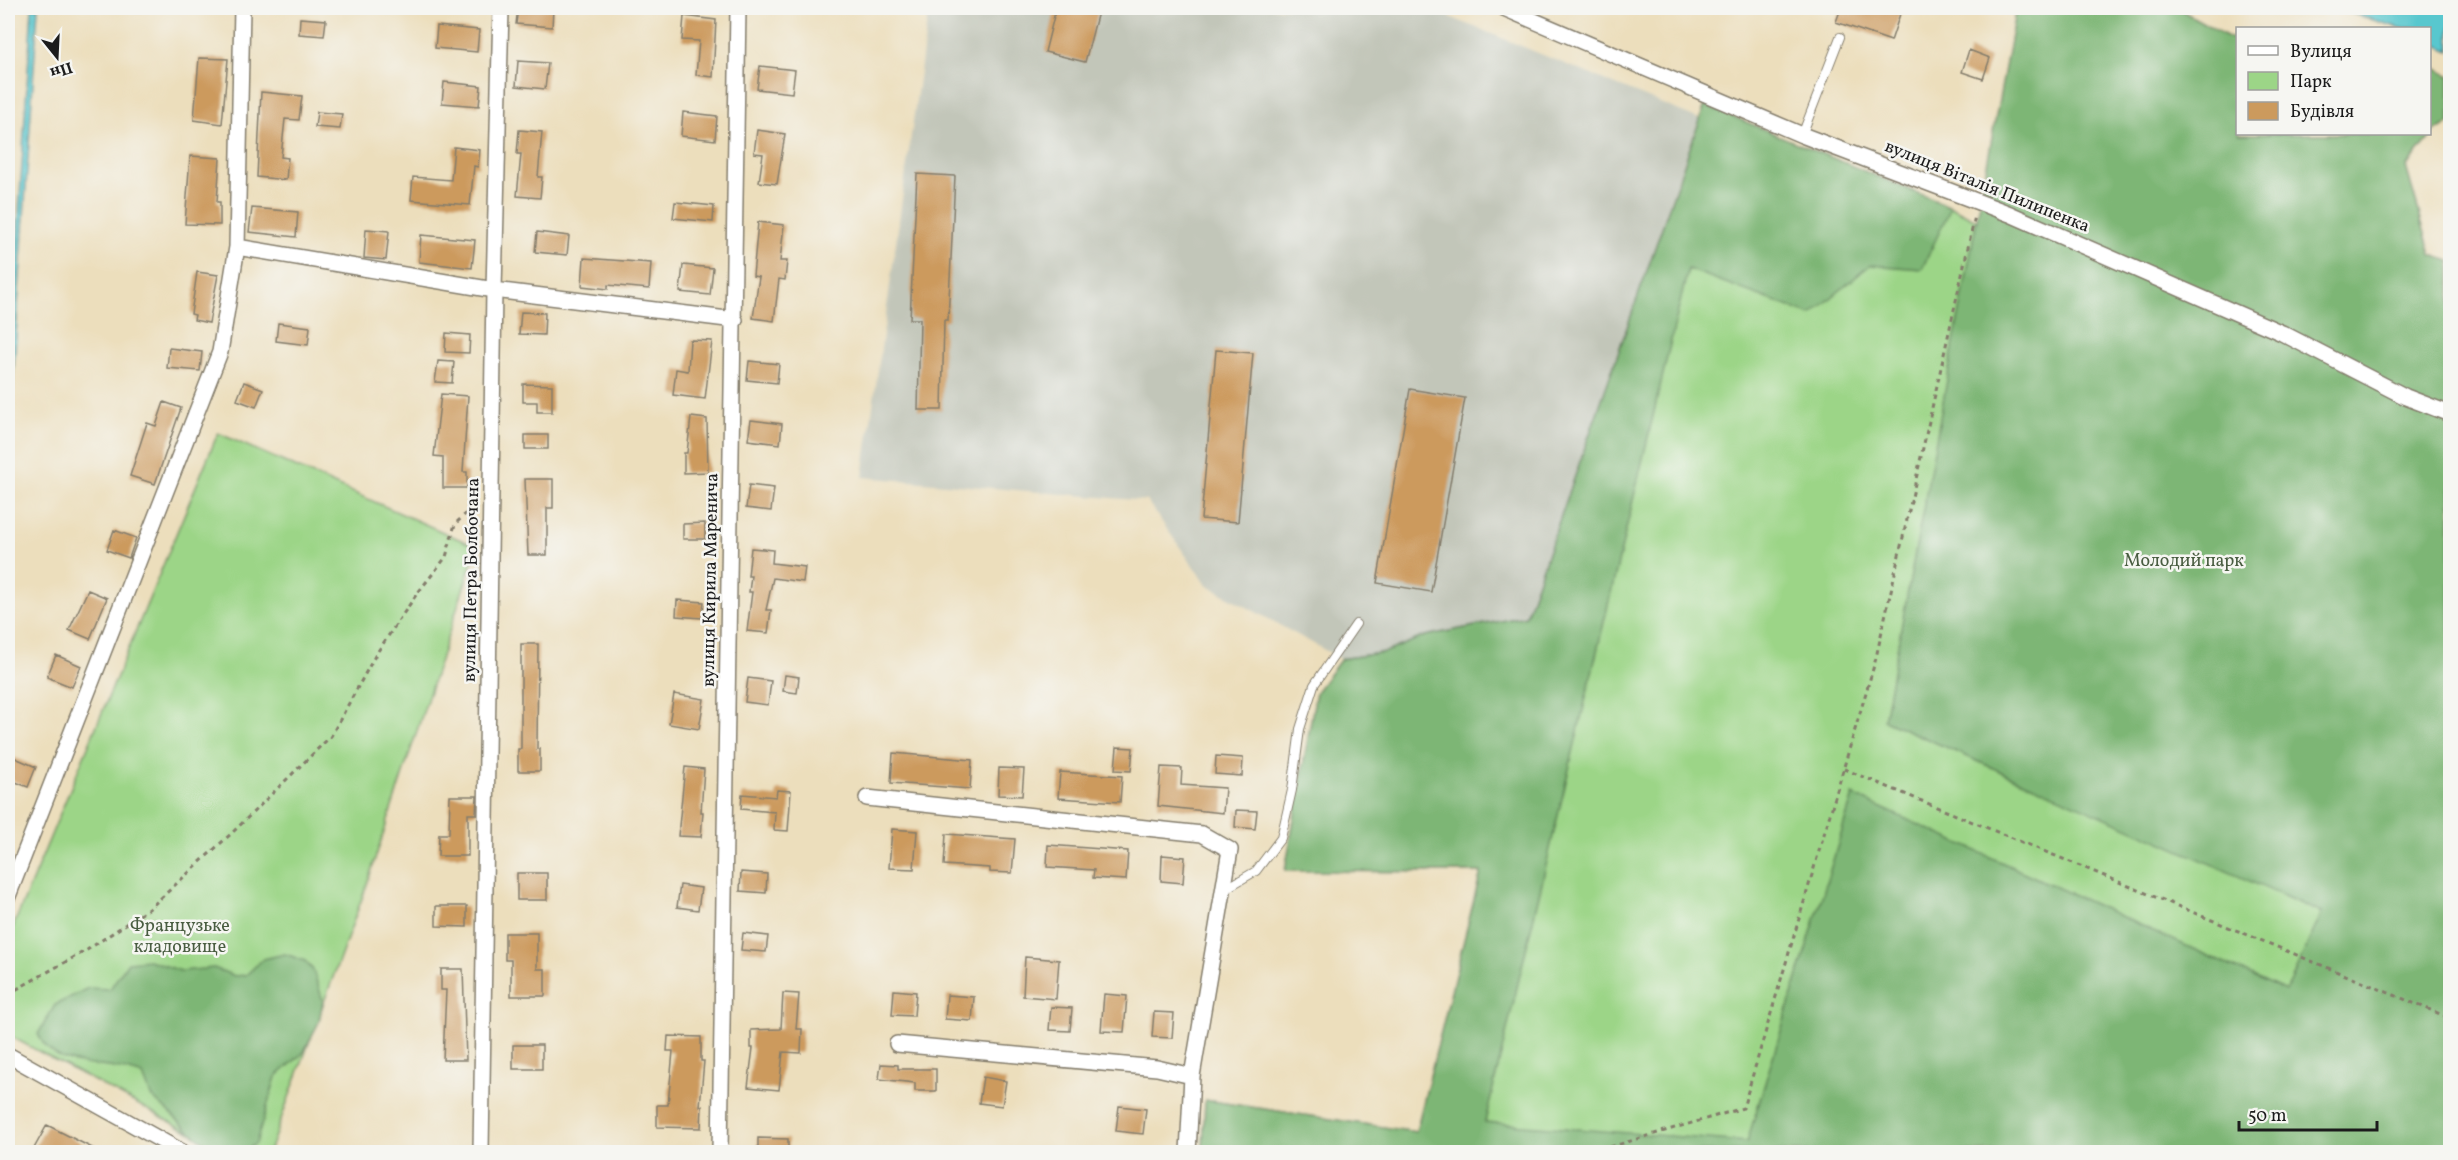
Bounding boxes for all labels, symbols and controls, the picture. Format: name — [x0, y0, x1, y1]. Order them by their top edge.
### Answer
north arrow — [27, 27, 87, 87]
legend — [2236, 27, 2431, 135]
text: Вулиця — [2290, 40, 2352, 65]
text: Пн — [47, 55, 75, 83]
text: Парк — [2290, 70, 2332, 95]
text: Будівля — [2290, 100, 2354, 125]
street label: вулиця Віталія Пилипенка — [1881, 134, 2093, 240]
street label: вулиця Кирила Маренича — [697, 473, 725, 687]
street label: вулиця Петра Болбочана — [458, 478, 486, 682]
park label: Молодий парк — [2124, 549, 2244, 574]
park label: Французьке кладовище — [130, 914, 230, 960]
scale bar — [2239, 1094, 2377, 1132]
text: 50 m — [2248, 1104, 2287, 1129]

